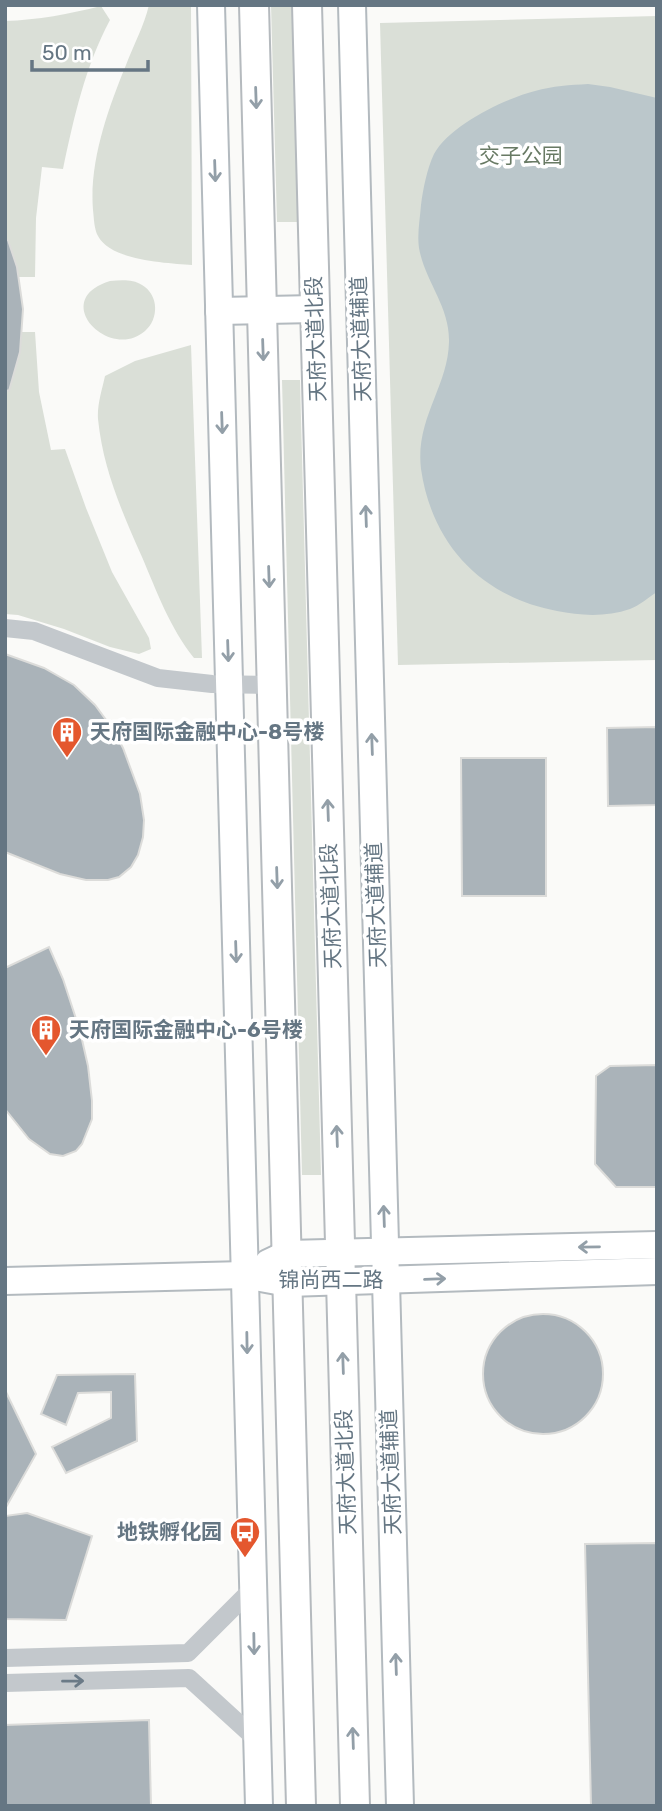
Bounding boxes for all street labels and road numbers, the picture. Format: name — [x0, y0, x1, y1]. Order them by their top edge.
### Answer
street label: 天府大道北段 — [301, 276, 330, 402]
street label: 天府大道辅道 — [346, 276, 375, 402]
street label: 天府大道辅道 — [361, 842, 390, 968]
street label: 天府大道北段 — [316, 843, 345, 969]
street label: 锦尚西二路 — [279, 1267, 384, 1292]
street label: 天府大道北段 — [331, 1409, 360, 1535]
street label: 天府大道辅道 — [376, 1409, 405, 1535]

